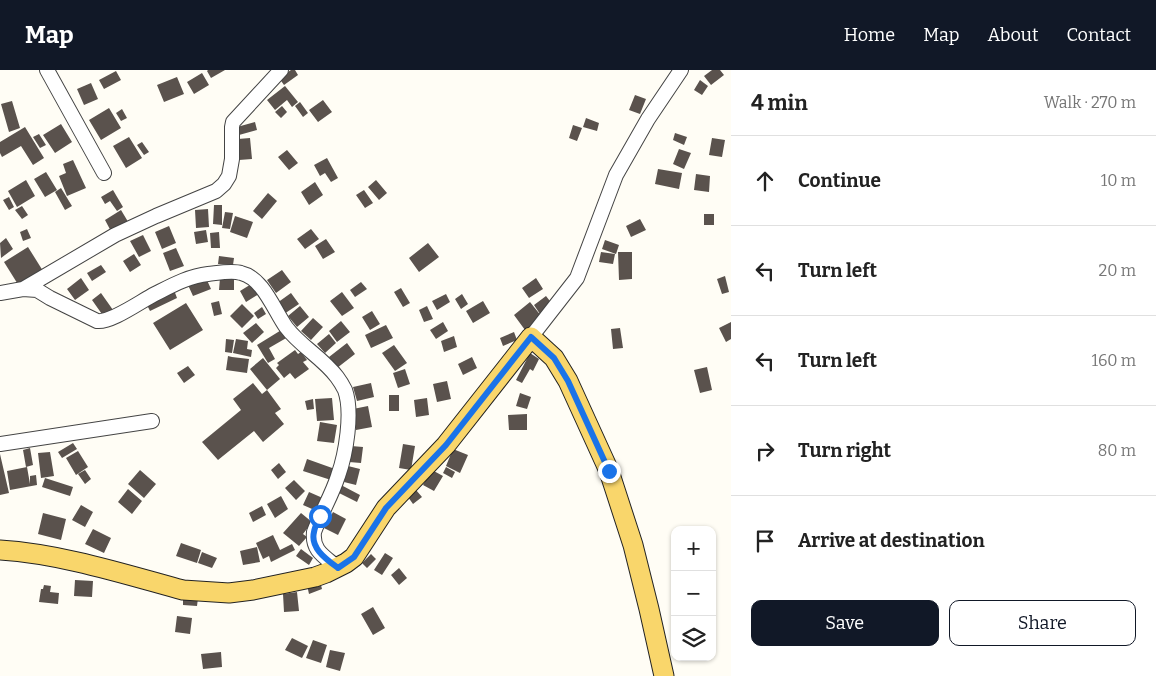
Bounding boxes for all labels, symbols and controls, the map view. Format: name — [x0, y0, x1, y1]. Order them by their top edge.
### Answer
text: Map — [25, 21, 74, 49]
text: Home — [844, 24, 895, 46]
text: Map — [923, 24, 959, 46]
text: About — [987, 24, 1038, 46]
text: Contact — [1066, 24, 1131, 46]
text: 4 min — [751, 90, 808, 116]
text: Walk · 270 m — [1044, 93, 1136, 112]
icon: ahead — [751, 167, 779, 195]
text: Continue — [798, 169, 881, 192]
text: 10 m — [1101, 171, 1136, 190]
icon: left — [751, 257, 779, 285]
text: Turn left — [798, 259, 877, 282]
text: 20 m — [1099, 261, 1136, 280]
icon: left — [751, 347, 779, 375]
text: Turn left — [798, 349, 877, 372]
text: 160 m — [1091, 351, 1136, 370]
icon: right — [751, 437, 779, 465]
text: Turn right — [798, 439, 891, 462]
text: 80 m — [1098, 441, 1136, 460]
route end — [598, 460, 621, 483]
route start — [309, 505, 332, 528]
map controls — [671, 526, 716, 661]
button: + — [671, 526, 716, 571]
icon: arrive — [751, 527, 779, 555]
text: Arrive at destination — [798, 529, 985, 552]
button: − — [671, 571, 716, 616]
button: Save — [751, 600, 939, 646]
button: Share — [949, 600, 1136, 646]
button: layers — [671, 616, 716, 661]

